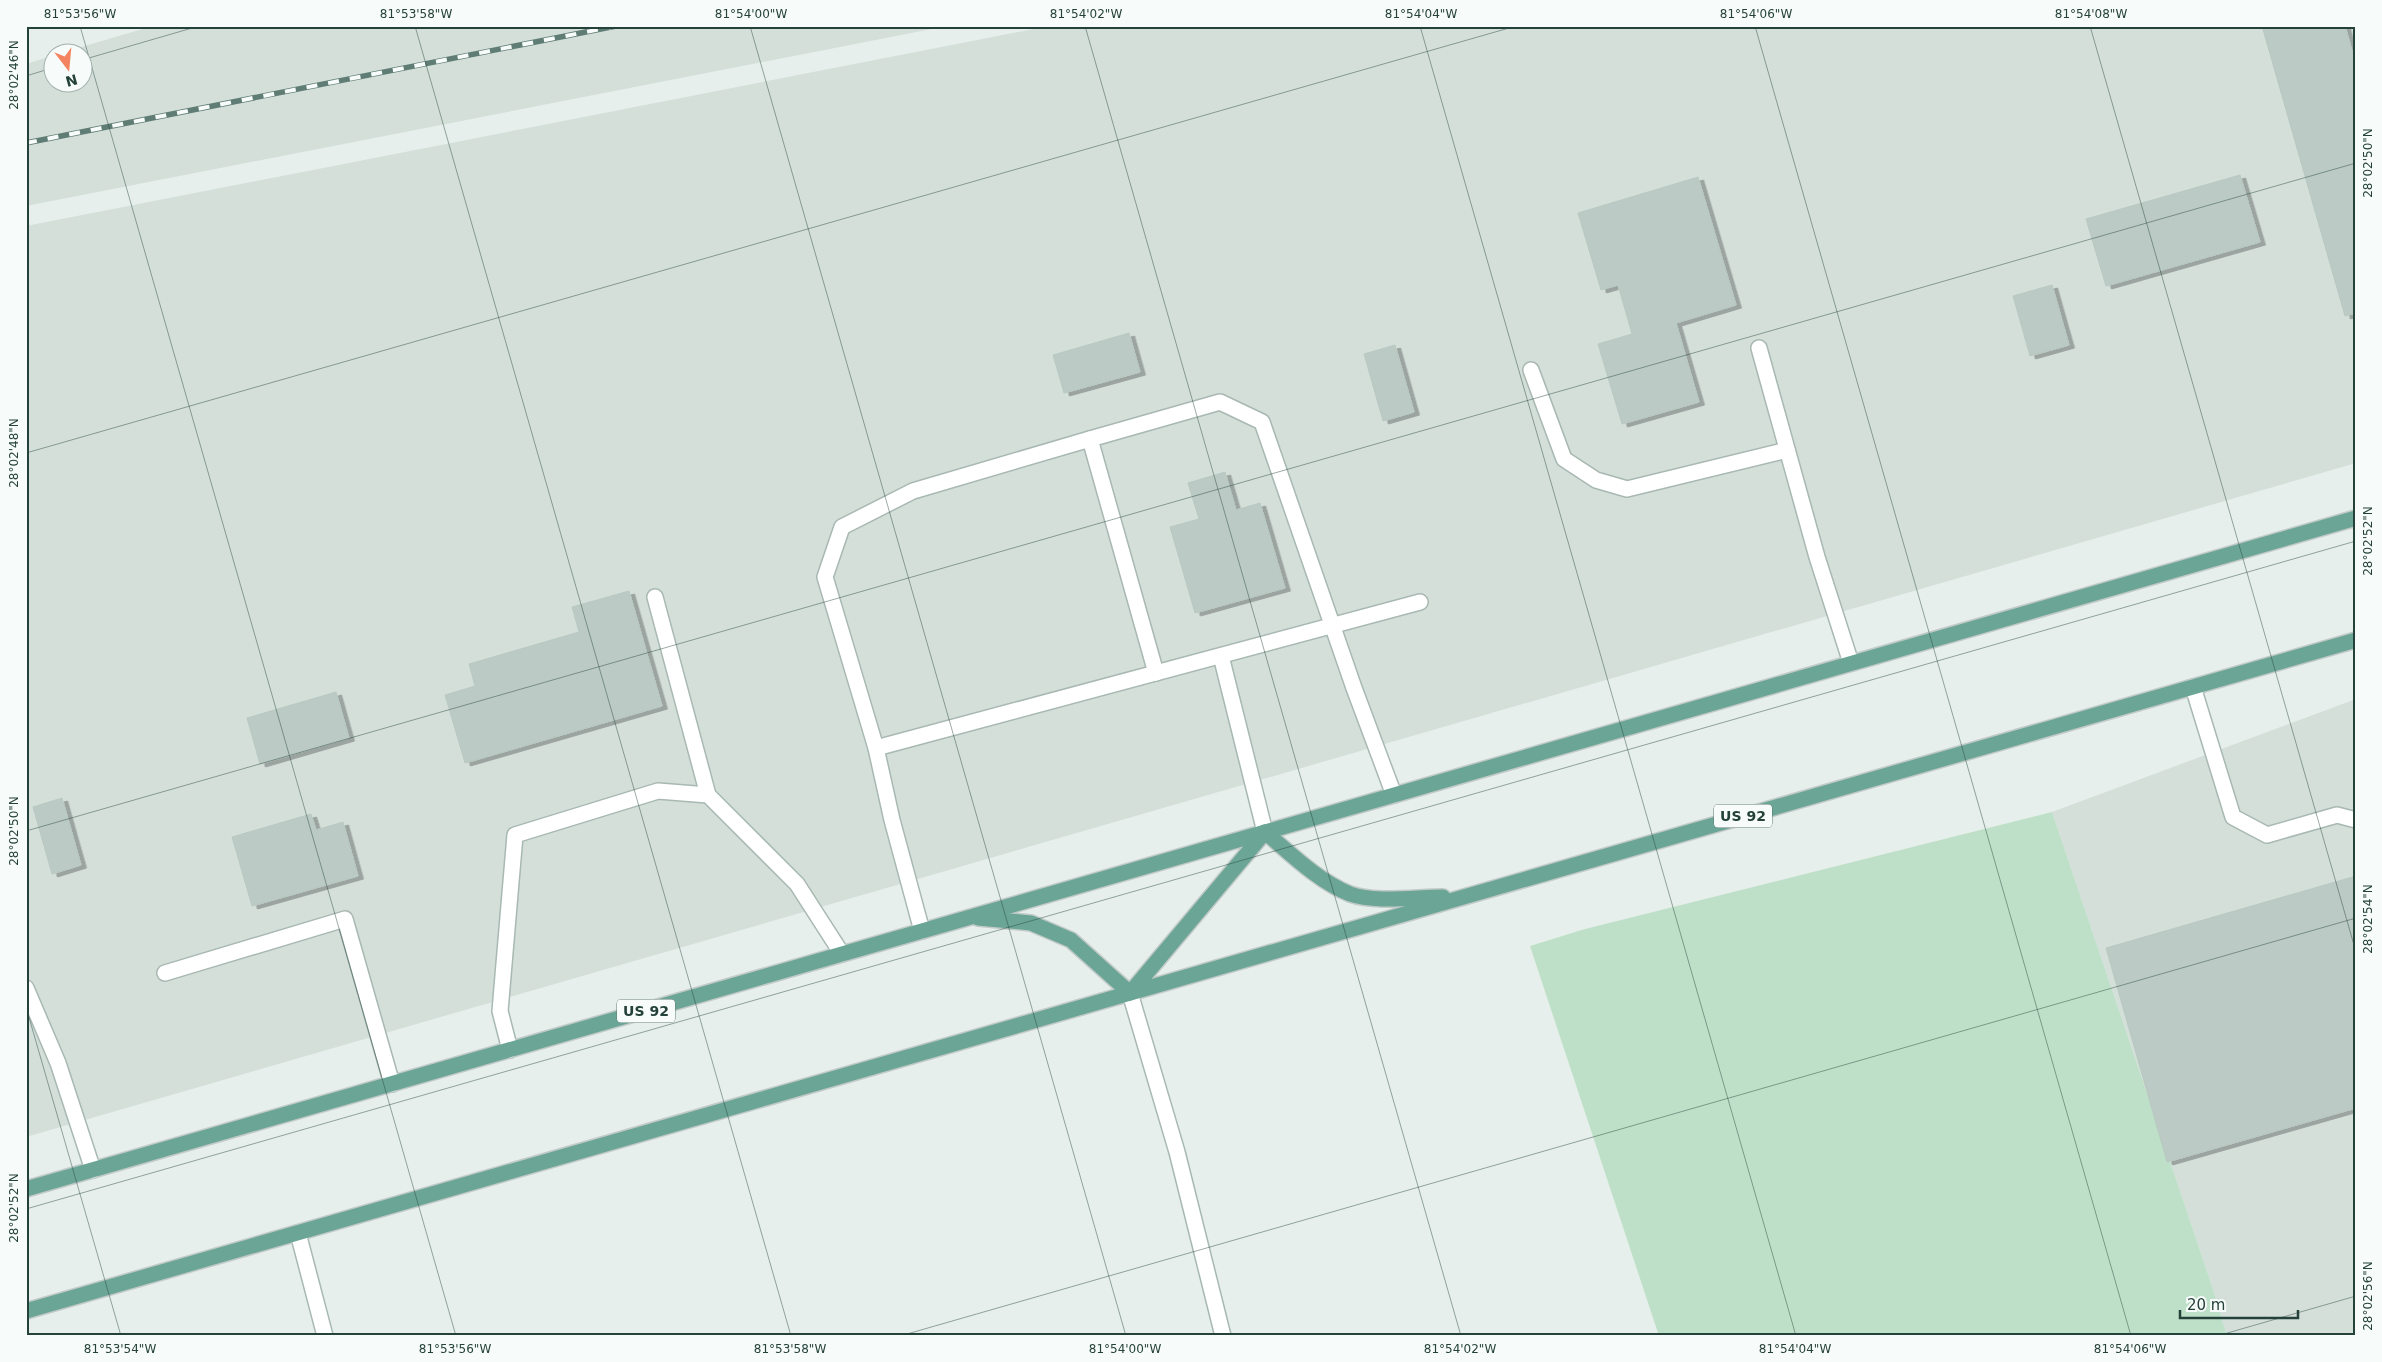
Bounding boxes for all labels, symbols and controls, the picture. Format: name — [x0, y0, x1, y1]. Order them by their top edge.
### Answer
text: 81°53'56"W — [44, 7, 116, 21]
text: 81°53'58"W — [380, 7, 452, 21]
text: 81°54'00"W — [715, 7, 787, 21]
text: 81°54'02"W — [1050, 7, 1122, 21]
text: 81°54'04"W — [1385, 7, 1457, 21]
text: 81°54'06"W — [1720, 7, 1792, 21]
text: 81°54'08"W — [2055, 7, 2127, 21]
text: 28°02'46"N — [7, 40, 21, 110]
north arrow — [42, 42, 92, 92]
text: N — [64, 71, 79, 90]
text: 28°02'50"N — [2361, 128, 2375, 198]
text: 28°02'48"N — [7, 418, 21, 488]
text: 28°02'52"N — [2361, 506, 2375, 576]
text: 28°02'50"N — [7, 796, 21, 866]
road number: US 92 — [1714, 804, 1772, 828]
text: 28°02'54"N — [2361, 884, 2375, 954]
road number: US 92 — [617, 999, 675, 1022]
text: 28°02'52"N — [7, 1173, 21, 1243]
text: 28°02'56"N — [2361, 1261, 2375, 1331]
scale bar — [2180, 1287, 2297, 1319]
text: 20 m — [2187, 1296, 2225, 1314]
text: 81°53'54"W — [84, 1342, 156, 1356]
text: 81°53'56"W — [419, 1342, 491, 1356]
text: 81°53'58"W — [754, 1342, 826, 1356]
text: 81°54'00"W — [1089, 1342, 1161, 1356]
text: 81°54'02"W — [1424, 1342, 1496, 1356]
text: 81°54'04"W — [1759, 1342, 1831, 1356]
text: 81°54'06"W — [2094, 1342, 2166, 1356]

